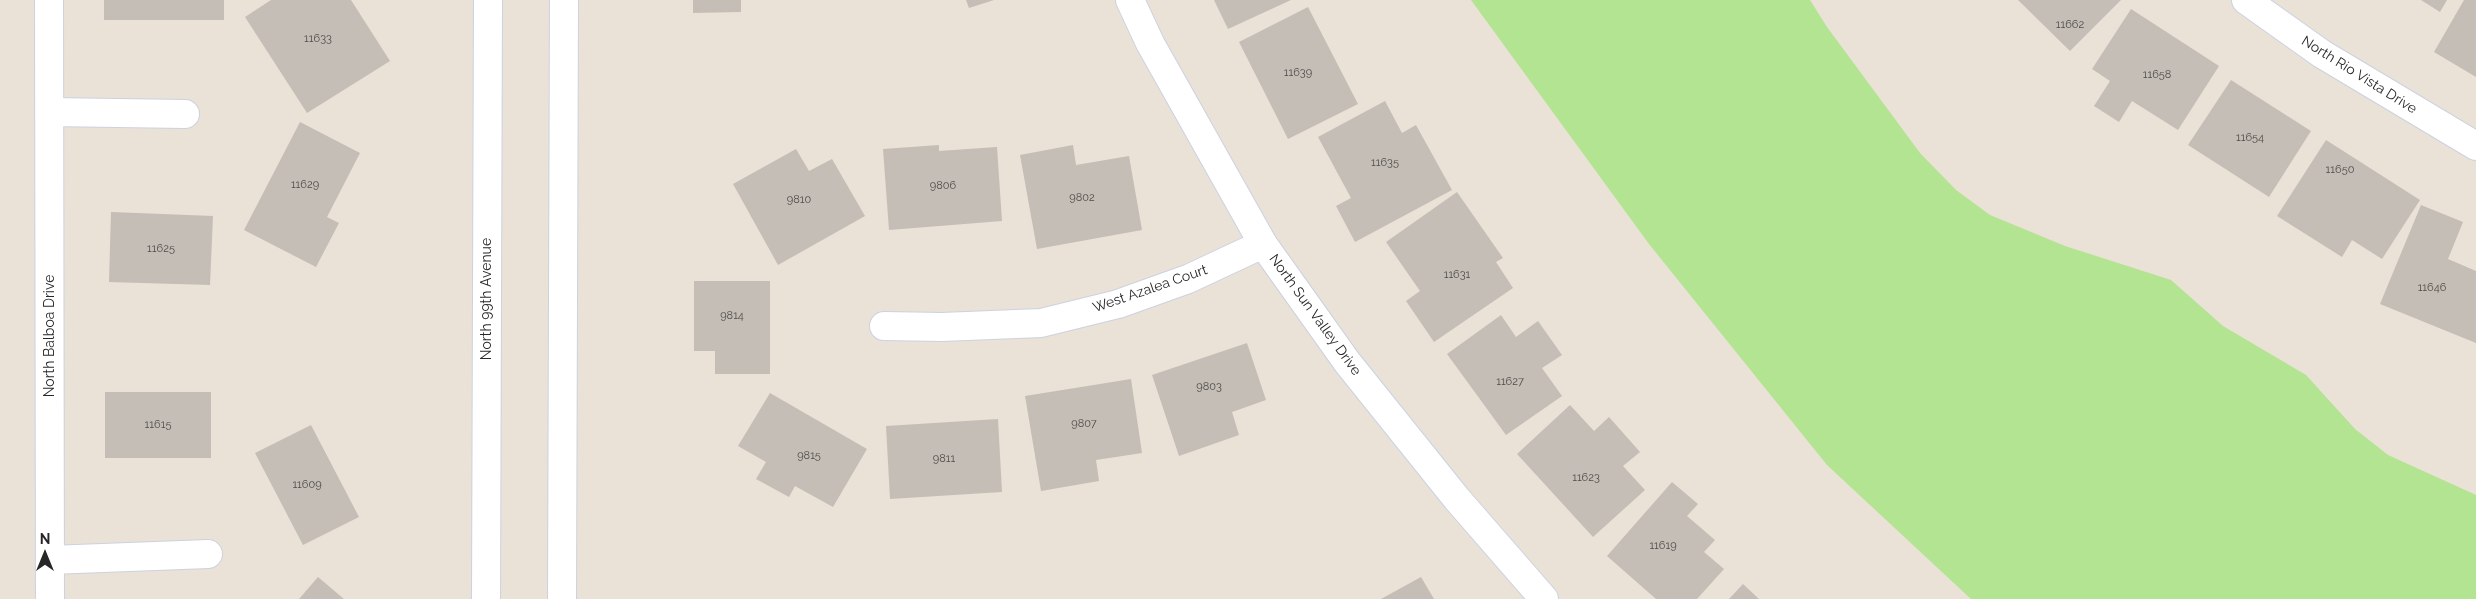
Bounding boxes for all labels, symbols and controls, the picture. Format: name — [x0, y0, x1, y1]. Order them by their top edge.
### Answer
house number: 11662 — [2056, 18, 2084, 32]
house number: 11633 — [304, 32, 332, 46]
street label: North Rio Vista Drive — [2298, 33, 2420, 117]
house number: 11639 — [1284, 66, 1312, 80]
house number: 11658 — [2143, 68, 2171, 82]
house number: 11654 — [2236, 131, 2264, 145]
house number: 11635 — [1371, 156, 1399, 170]
house number: 11650 — [2326, 163, 2354, 177]
house number: 11629 — [291, 178, 319, 192]
house number: 9806 — [930, 179, 956, 193]
house number: 9802 — [1069, 191, 1095, 205]
house number: 9810 — [787, 193, 811, 207]
street label: North 99th Avenue — [479, 238, 495, 360]
house number: 11625 — [147, 242, 175, 256]
street label: North Sun Valley Drive — [1265, 251, 1365, 379]
street label: West Azalea Court — [1091, 262, 1209, 316]
house number: 11631 — [1444, 268, 1470, 282]
street label: North Balboa Drive — [42, 275, 58, 397]
house number: 11646 — [2418, 281, 2446, 295]
house number: 9814 — [720, 309, 744, 323]
house number: 11627 — [1496, 375, 1524, 389]
house number: 9803 — [1196, 380, 1222, 394]
house number: 9807 — [1071, 417, 1097, 431]
house number: 11615 — [145, 418, 171, 432]
house number: 9815 — [797, 449, 821, 463]
house number: 9811 — [933, 452, 955, 466]
house number: 11623 — [1572, 471, 1600, 485]
house number: 11609 — [292, 478, 322, 492]
north arrow — [20, 529, 70, 579]
text: N — [40, 531, 50, 547]
house number: 11619 — [1649, 539, 1677, 553]

